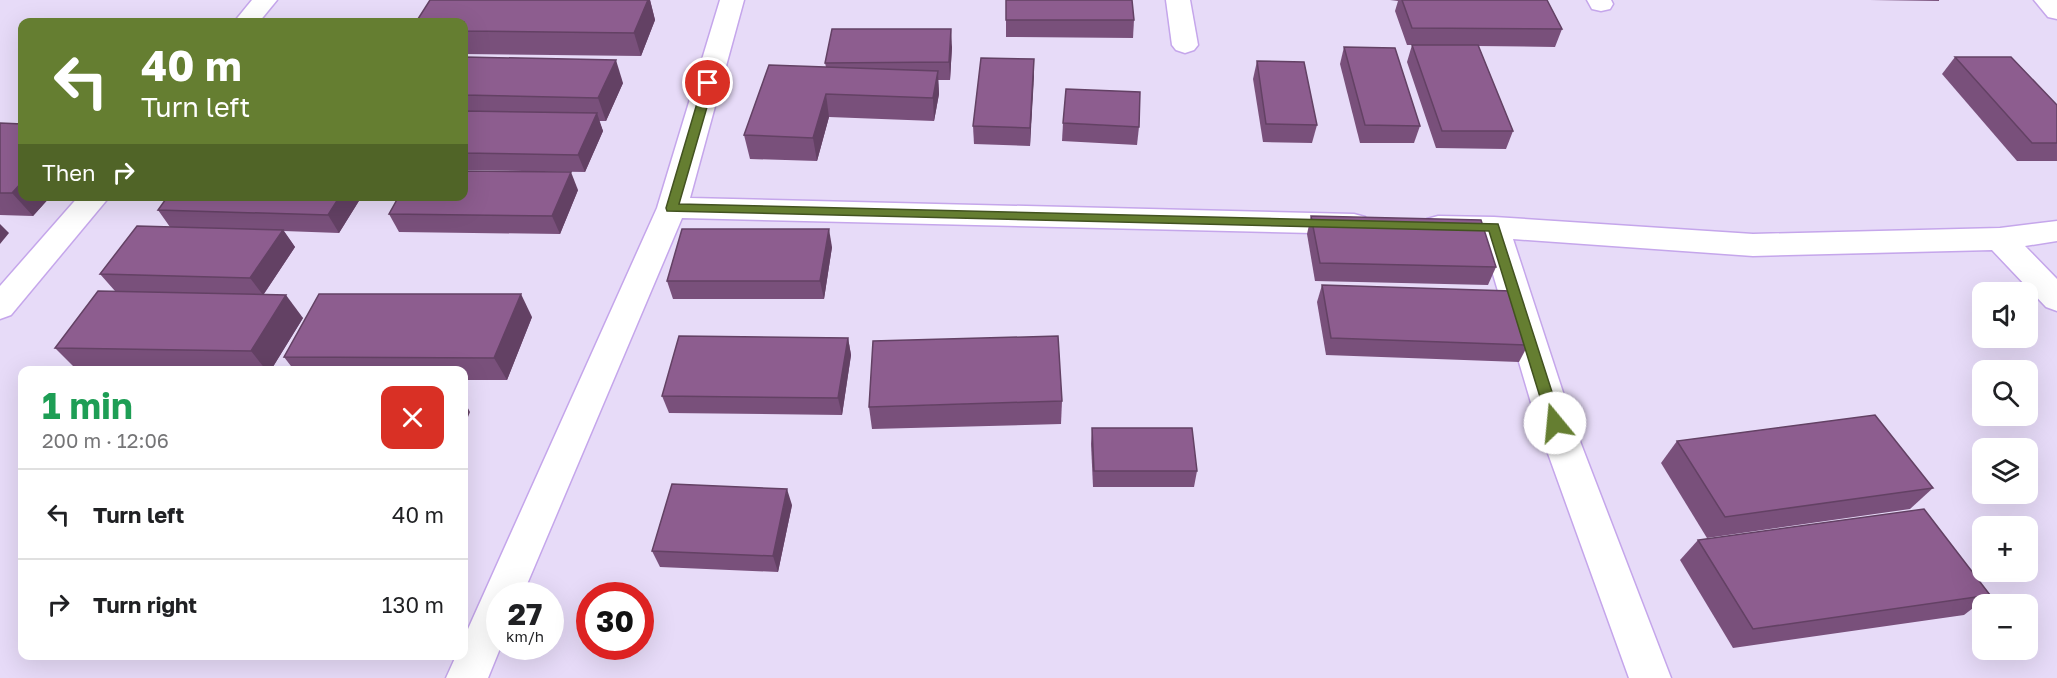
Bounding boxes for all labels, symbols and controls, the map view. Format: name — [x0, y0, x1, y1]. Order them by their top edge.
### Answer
text: 40 m — [141, 40, 242, 90]
icon: left — [42, 42, 120, 120]
pin — [682, 57, 733, 108]
icon: arrive — [691, 66, 724, 99]
text: Turn left — [141, 91, 250, 123]
icon: right — [107, 156, 140, 189]
text: Then — [42, 159, 95, 186]
map controls — [1972, 282, 2038, 660]
button: sound — [1972, 282, 2038, 348]
button: search — [1972, 360, 2038, 426]
text: 1 min — [42, 384, 133, 427]
button: close — [381, 386, 444, 449]
position arrow — [1523, 391, 1587, 455]
text: 200 m · 12:06 — [42, 428, 169, 452]
button: layers — [1972, 438, 2038, 504]
icon: left — [42, 498, 75, 531]
text: Turn left — [93, 501, 184, 528]
text: 40 m — [392, 501, 444, 528]
button: + — [1972, 516, 2038, 582]
speed limit sign: 30 — [576, 582, 654, 660]
icon: right — [42, 588, 75, 621]
text: Turn right — [93, 591, 197, 618]
text: 130 m — [382, 591, 444, 618]
button: − — [1972, 594, 2038, 660]
text: 27 — [508, 596, 542, 632]
text: km/h — [506, 627, 544, 645]

